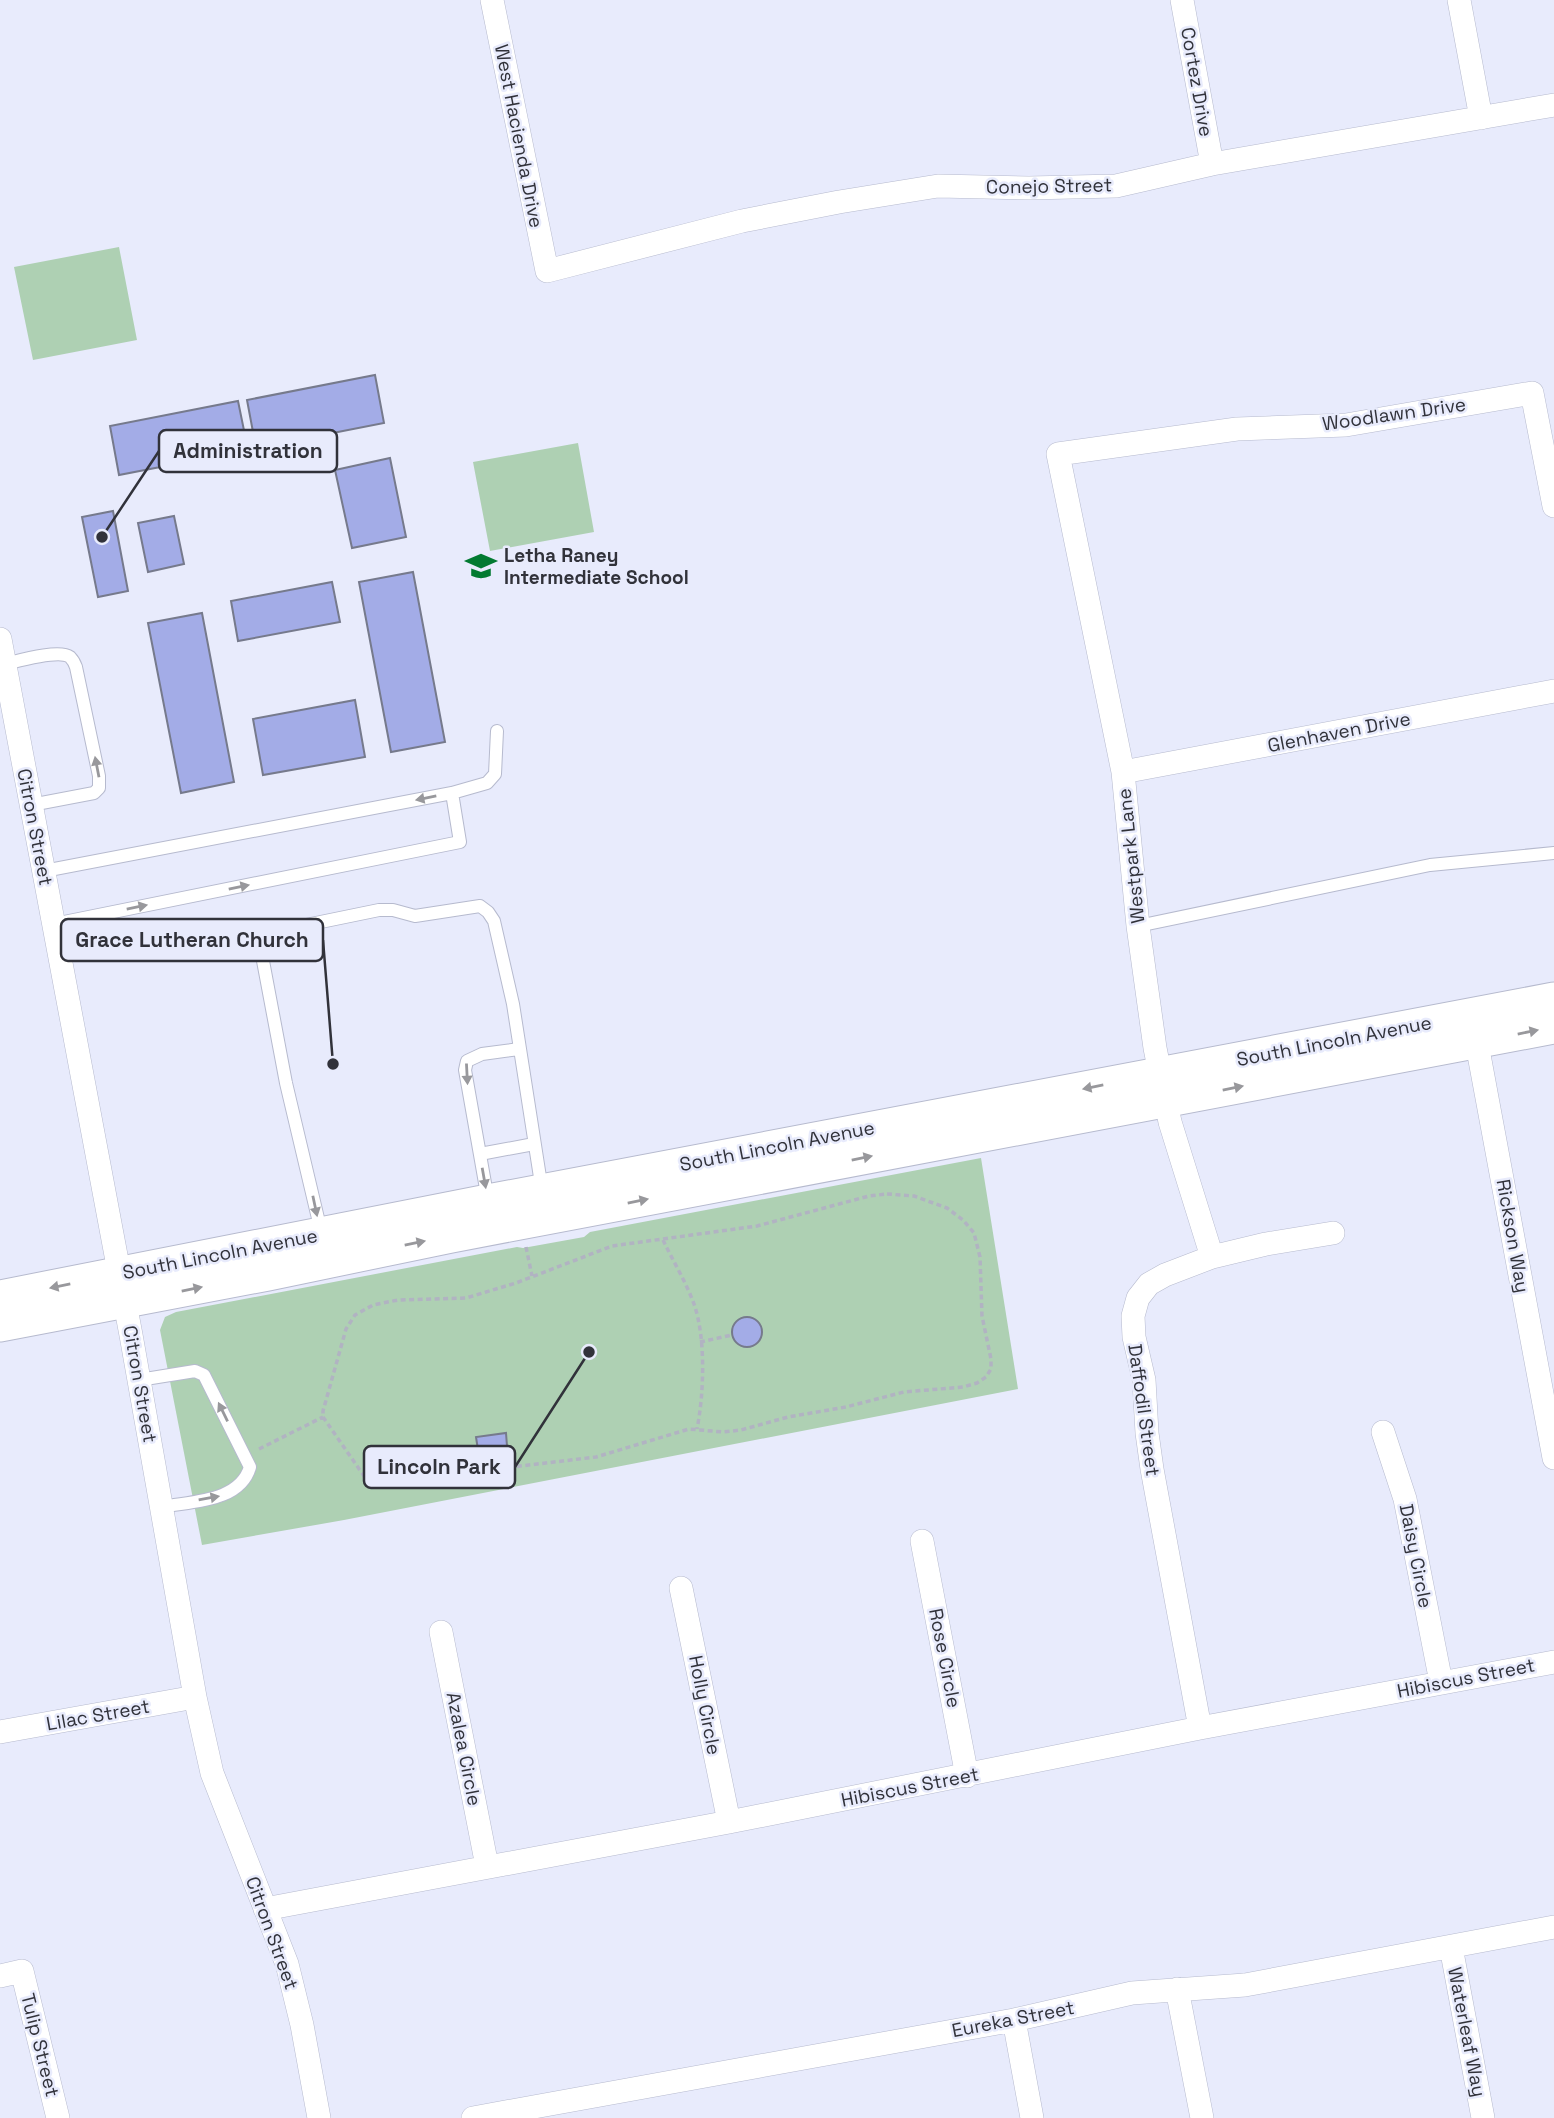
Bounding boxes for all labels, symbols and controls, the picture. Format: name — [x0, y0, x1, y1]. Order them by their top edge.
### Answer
street label: Cortez Drive — [1175, 25, 1219, 139]
street label: West Hacienda Drive — [489, 42, 549, 230]
street label: Conejo Street — [986, 172, 1112, 200]
street label: Woodlawn Drive — [1321, 392, 1467, 436]
callout: Administration — [159, 430, 337, 472]
text: Administration — [173, 437, 323, 464]
place label: Letha Raney Intermediate School — [504, 543, 689, 590]
school or university icon: Letha Raney Intermediate School — [464, 549, 498, 583]
street label: Glenhaven Drive — [1265, 706, 1413, 758]
one-way arrow — [91, 756, 102, 778]
street label: Citron Street — [11, 766, 59, 888]
street label: Westpark Lane — [1111, 787, 1151, 925]
one-way arrow — [415, 792, 437, 803]
one-way arrow — [228, 881, 250, 892]
one-way arrow — [126, 902, 148, 913]
callout: Grace Lutheran Church — [61, 919, 323, 961]
text: Grace Lutheran Church — [75, 926, 309, 953]
street label: South Lincoln Avenue — [1234, 1010, 1434, 1072]
one-way arrow — [1517, 1026, 1539, 1037]
one-way arrow — [462, 1063, 473, 1085]
one-way arrow — [1082, 1082, 1104, 1093]
one-way arrow — [1222, 1082, 1244, 1093]
street label: South Lincoln Avenue — [677, 1115, 877, 1177]
one-way arrow — [851, 1152, 873, 1163]
one-way arrow — [479, 1167, 490, 1189]
street label: Rickson Way — [1491, 1177, 1535, 1295]
one-way arrow — [310, 1195, 321, 1217]
one-way arrow — [627, 1195, 649, 1206]
street label: South Lincoln Avenue — [120, 1223, 320, 1285]
one-way arrow — [404, 1238, 426, 1249]
one-way arrow — [49, 1280, 71, 1291]
one-way arrow — [181, 1283, 203, 1294]
street label: Citron Street — [117, 1323, 163, 1445]
street label: Daffodil Street — [1122, 1342, 1166, 1478]
one-way arrow — [217, 1402, 228, 1422]
callout: Lincoln Park — [364, 1446, 515, 1488]
text: Lincoln Park — [377, 1453, 501, 1480]
one-way arrow — [198, 1492, 220, 1503]
street label: Daisy Circle — [1394, 1502, 1438, 1610]
street label: Rose Circle — [923, 1606, 967, 1710]
street label: Hibiscus Street — [1395, 1652, 1537, 1704]
street label: Holly Circle — [683, 1653, 727, 1757]
street label: Azalea Circle — [441, 1690, 487, 1808]
street label: Lilac Street — [44, 1694, 152, 1736]
street label: Hibiscus Street — [839, 1761, 981, 1813]
street label: Citron Street — [240, 1873, 304, 1993]
street label: Waterleaf Way — [1442, 1965, 1492, 2099]
street label: Tulip Street — [15, 1991, 65, 2099]
street label: Eureka Street — [950, 1995, 1076, 2043]

